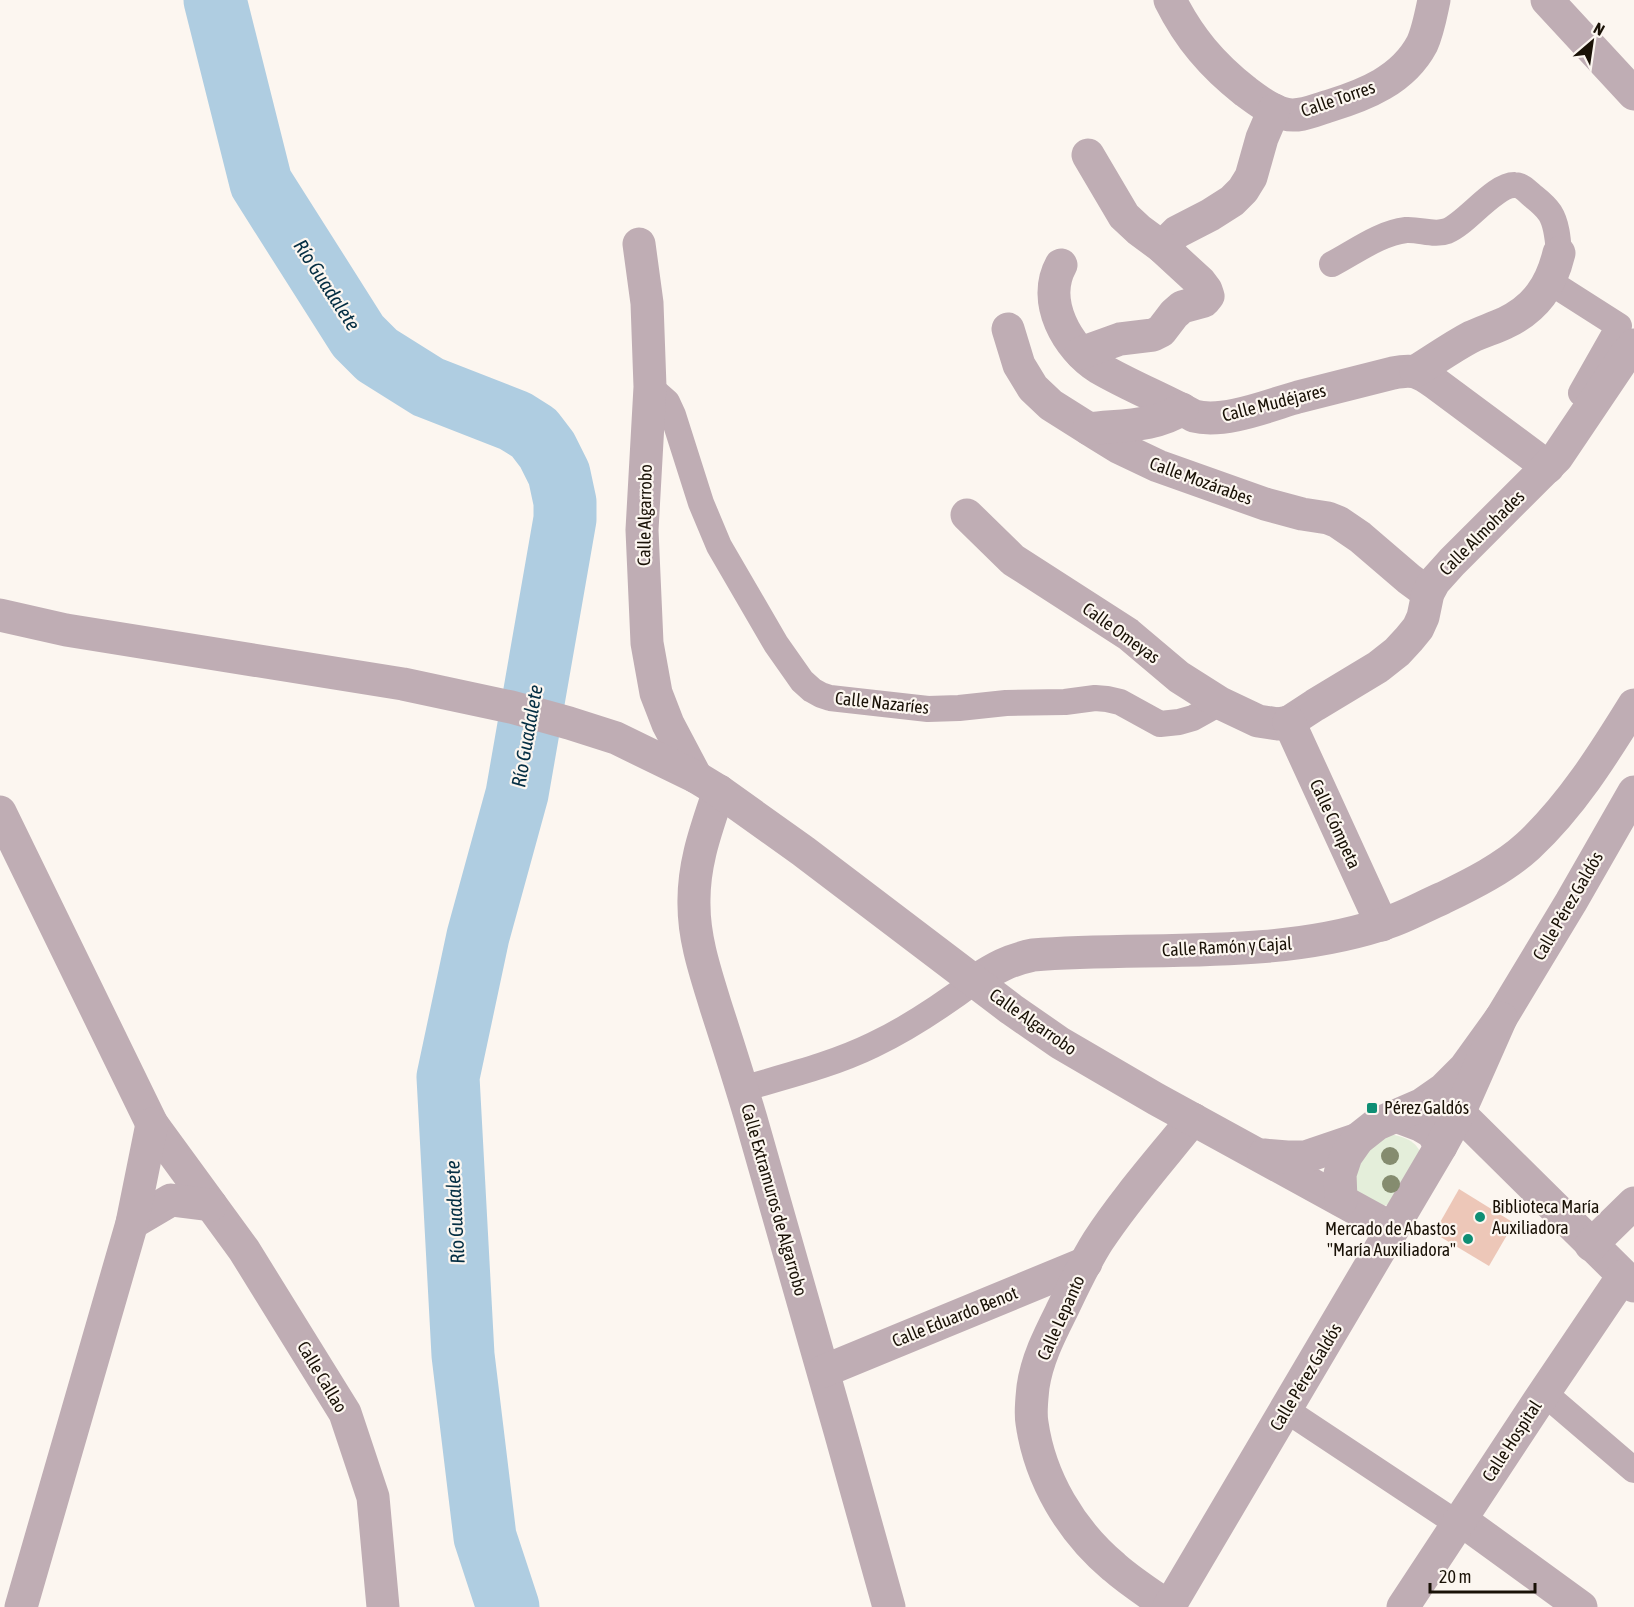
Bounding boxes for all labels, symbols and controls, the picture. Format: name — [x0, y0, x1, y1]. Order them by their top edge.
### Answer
north arrow — [1562, 12, 1622, 72]
text: N — [1591, 19, 1608, 39]
street label: Calle Torres — [1298, 76, 1378, 121]
water label: Río Guadalete — [290, 235, 365, 335]
street label: Calle Mudéjares — [1220, 379, 1328, 426]
street label: Calle Mozárabes — [1147, 452, 1256, 509]
street label: Calle Algarrobo — [633, 464, 656, 566]
street label: Calle Almohades — [1435, 486, 1529, 580]
street label: Calle Omeyas — [1079, 598, 1164, 668]
water label: Río Guadalete — [506, 683, 547, 789]
street label: Calle Nazaríes — [834, 687, 930, 718]
street label: Calle Cómpeta — [1306, 776, 1365, 872]
street label: Calle Pérez Galdós — [1528, 848, 1607, 964]
street label: Calle Ramón y Cajal — [1161, 933, 1293, 960]
street label: Calle Algarrobo — [986, 984, 1081, 1059]
place label: Pérez Galdós — [1384, 1097, 1469, 1118]
marker: Pérez Galdós — [1365, 1101, 1379, 1115]
street label: Calle Extramuros de Algarrobo — [737, 1102, 812, 1298]
water label: Río Guadalete — [440, 1160, 469, 1264]
place label: Biblioteca María Auxiliadora — [1492, 1196, 1599, 1238]
marker: Biblioteca María Auxiliadora — [1473, 1210, 1487, 1224]
place label: Mercado de Abastos "María Auxiliadora" — [1325, 1218, 1456, 1260]
marker: Mercado de Abastos "María Auxiliadora" — [1461, 1232, 1475, 1246]
street label: Calle Lepanto — [1033, 1272, 1089, 1363]
street label: Calle Eduardo Benot — [889, 1282, 1021, 1351]
street label: Calle Pérez Galdós — [1265, 1319, 1346, 1434]
street label: Calle Callao — [293, 1337, 352, 1416]
street label: Calle Hospital — [1478, 1396, 1546, 1485]
scale bar — [1430, 1556, 1535, 1594]
text: 20 m — [1439, 1566, 1471, 1587]

